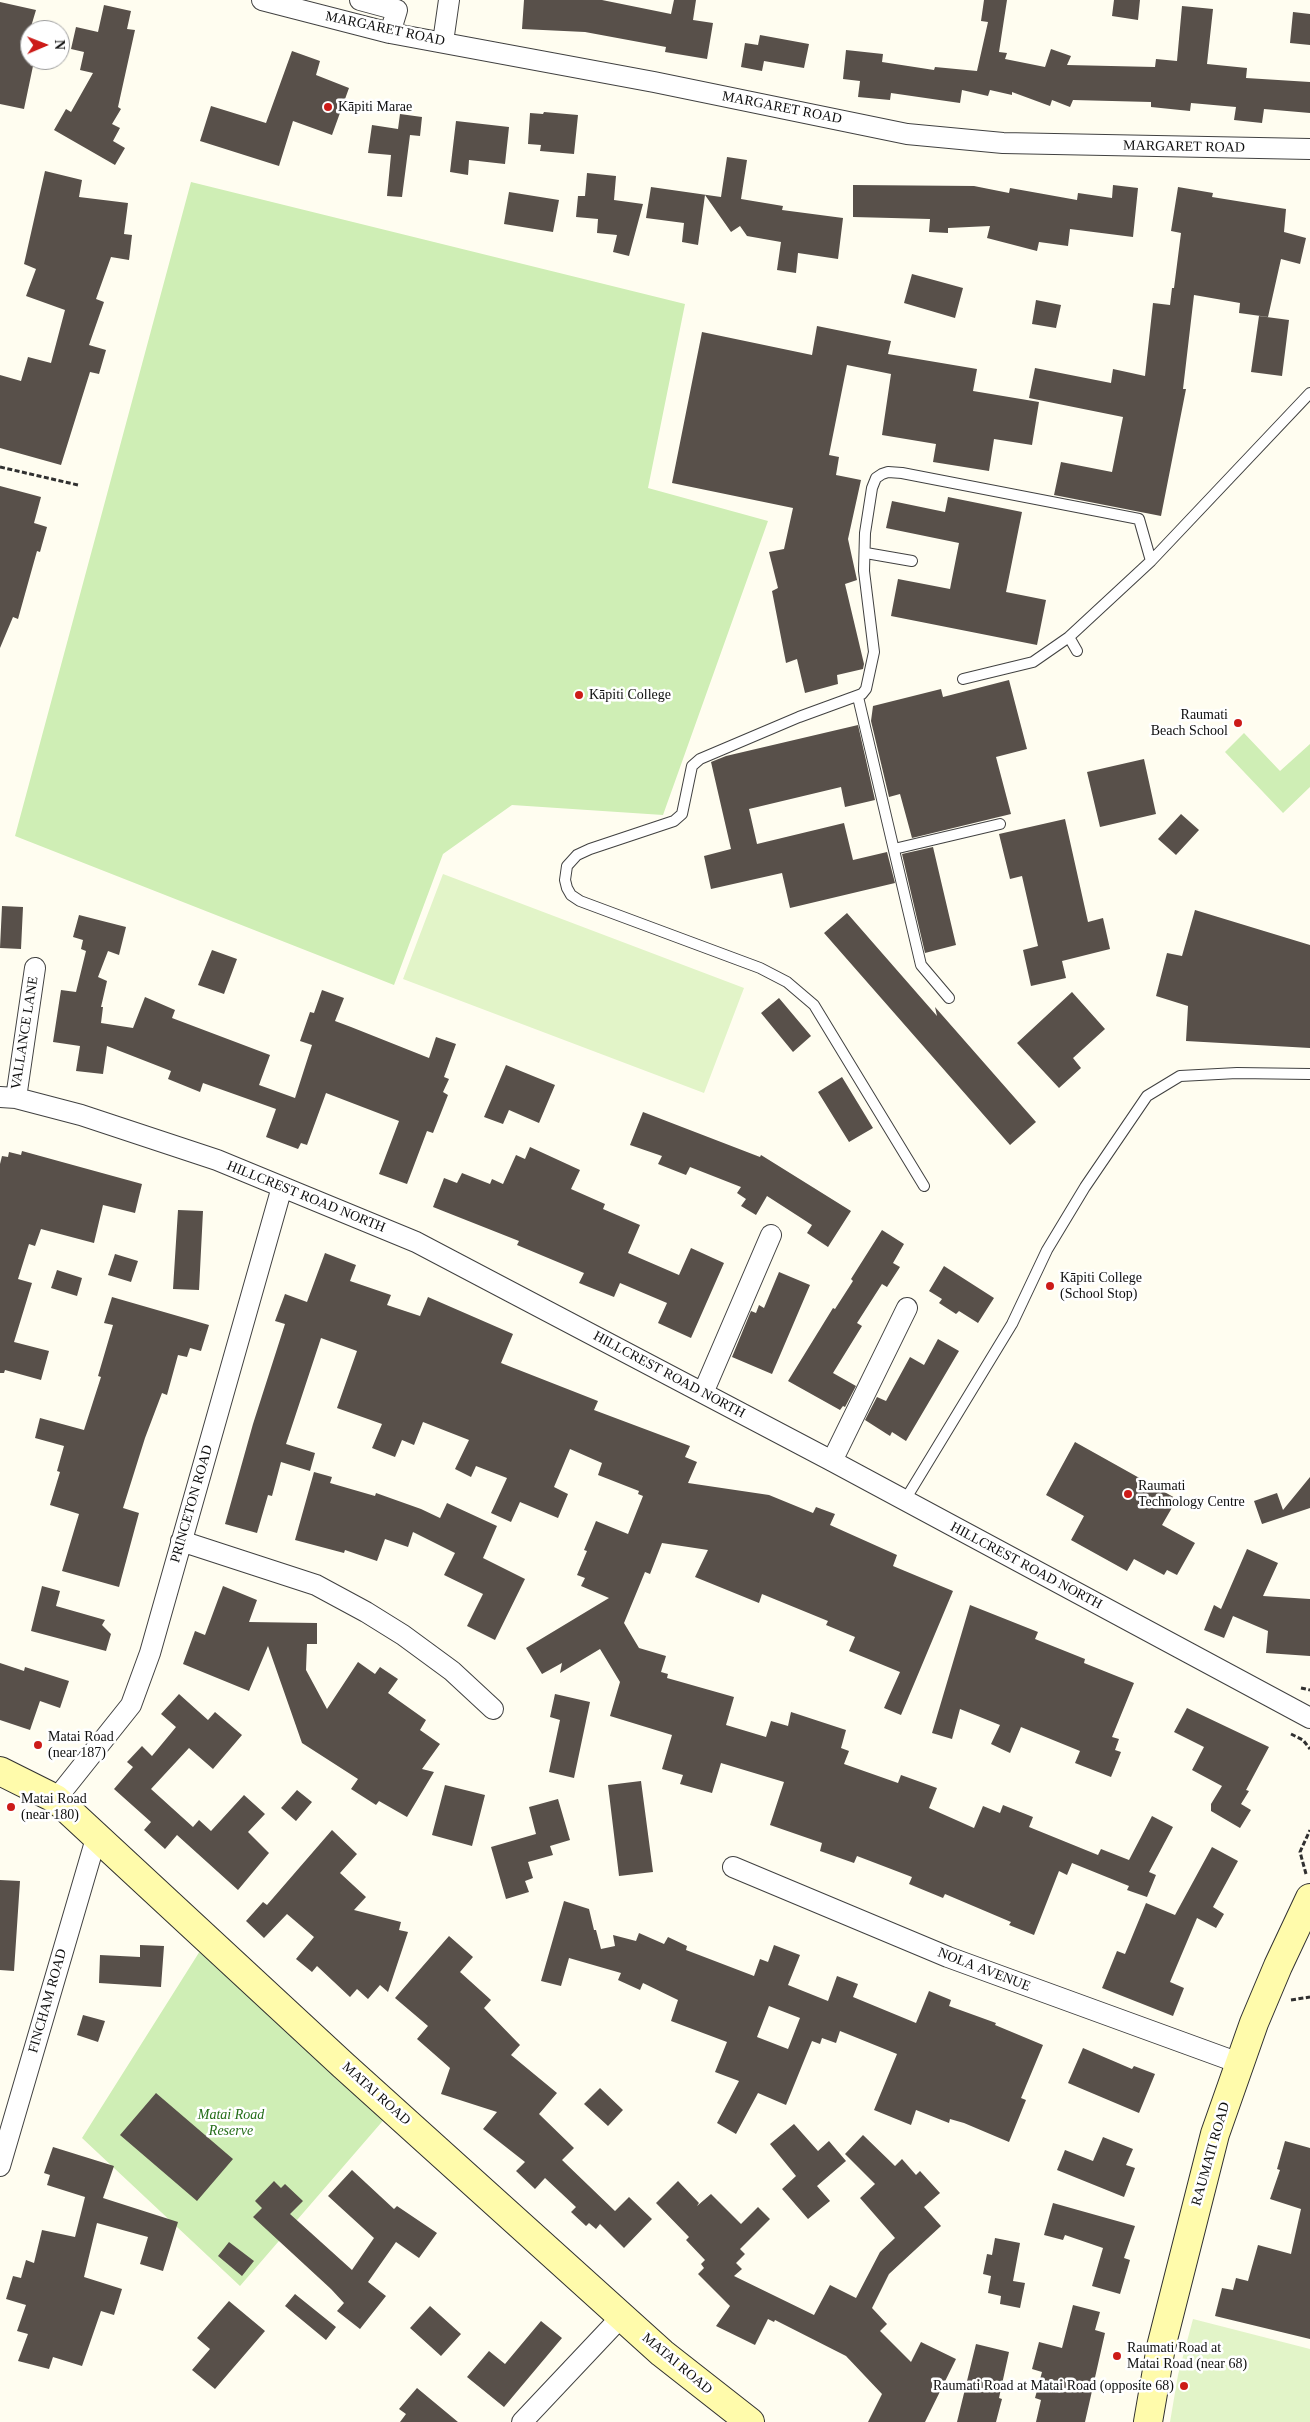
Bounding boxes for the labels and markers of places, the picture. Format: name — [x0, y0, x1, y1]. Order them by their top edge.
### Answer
place label: Kāpiti Marae — [338, 99, 412, 115]
marker: Kāpiti Marae — [322, 101, 334, 113]
place label: Kāpiti College — [589, 687, 671, 703]
marker: Kāpiti College — [573, 689, 585, 701]
place label: Raumati Beach School — [1151, 707, 1228, 740]
marker: Raumati Beach School — [1232, 717, 1244, 729]
place label: Kāpiti College (School Stop) — [1060, 1270, 1142, 1302]
marker: Kāpiti College (School Stop) — [1044, 1280, 1056, 1292]
place label: Raumati Technology Centre — [1138, 1478, 1245, 1510]
marker: Raumati Technology Centre — [1122, 1488, 1134, 1500]
place label: Matai Road (near 187) — [48, 1729, 114, 1761]
marker: Matai Road (near 187) — [32, 1739, 44, 1751]
place label: Matai Road (near 180) — [21, 1791, 87, 1824]
marker: Matai Road (near 180) — [5, 1801, 17, 1813]
place label: Raumati Road at Matai Road (near 68) — [1127, 2340, 1247, 2372]
marker: Raumati Road at Matai Road (near 68) — [1111, 2350, 1123, 2362]
place label: Raumati Road at Matai Road (opposite 68) — [933, 2378, 1174, 2394]
marker: Raumati Road at Matai Road (opposite 68) — [1178, 2380, 1190, 2392]

